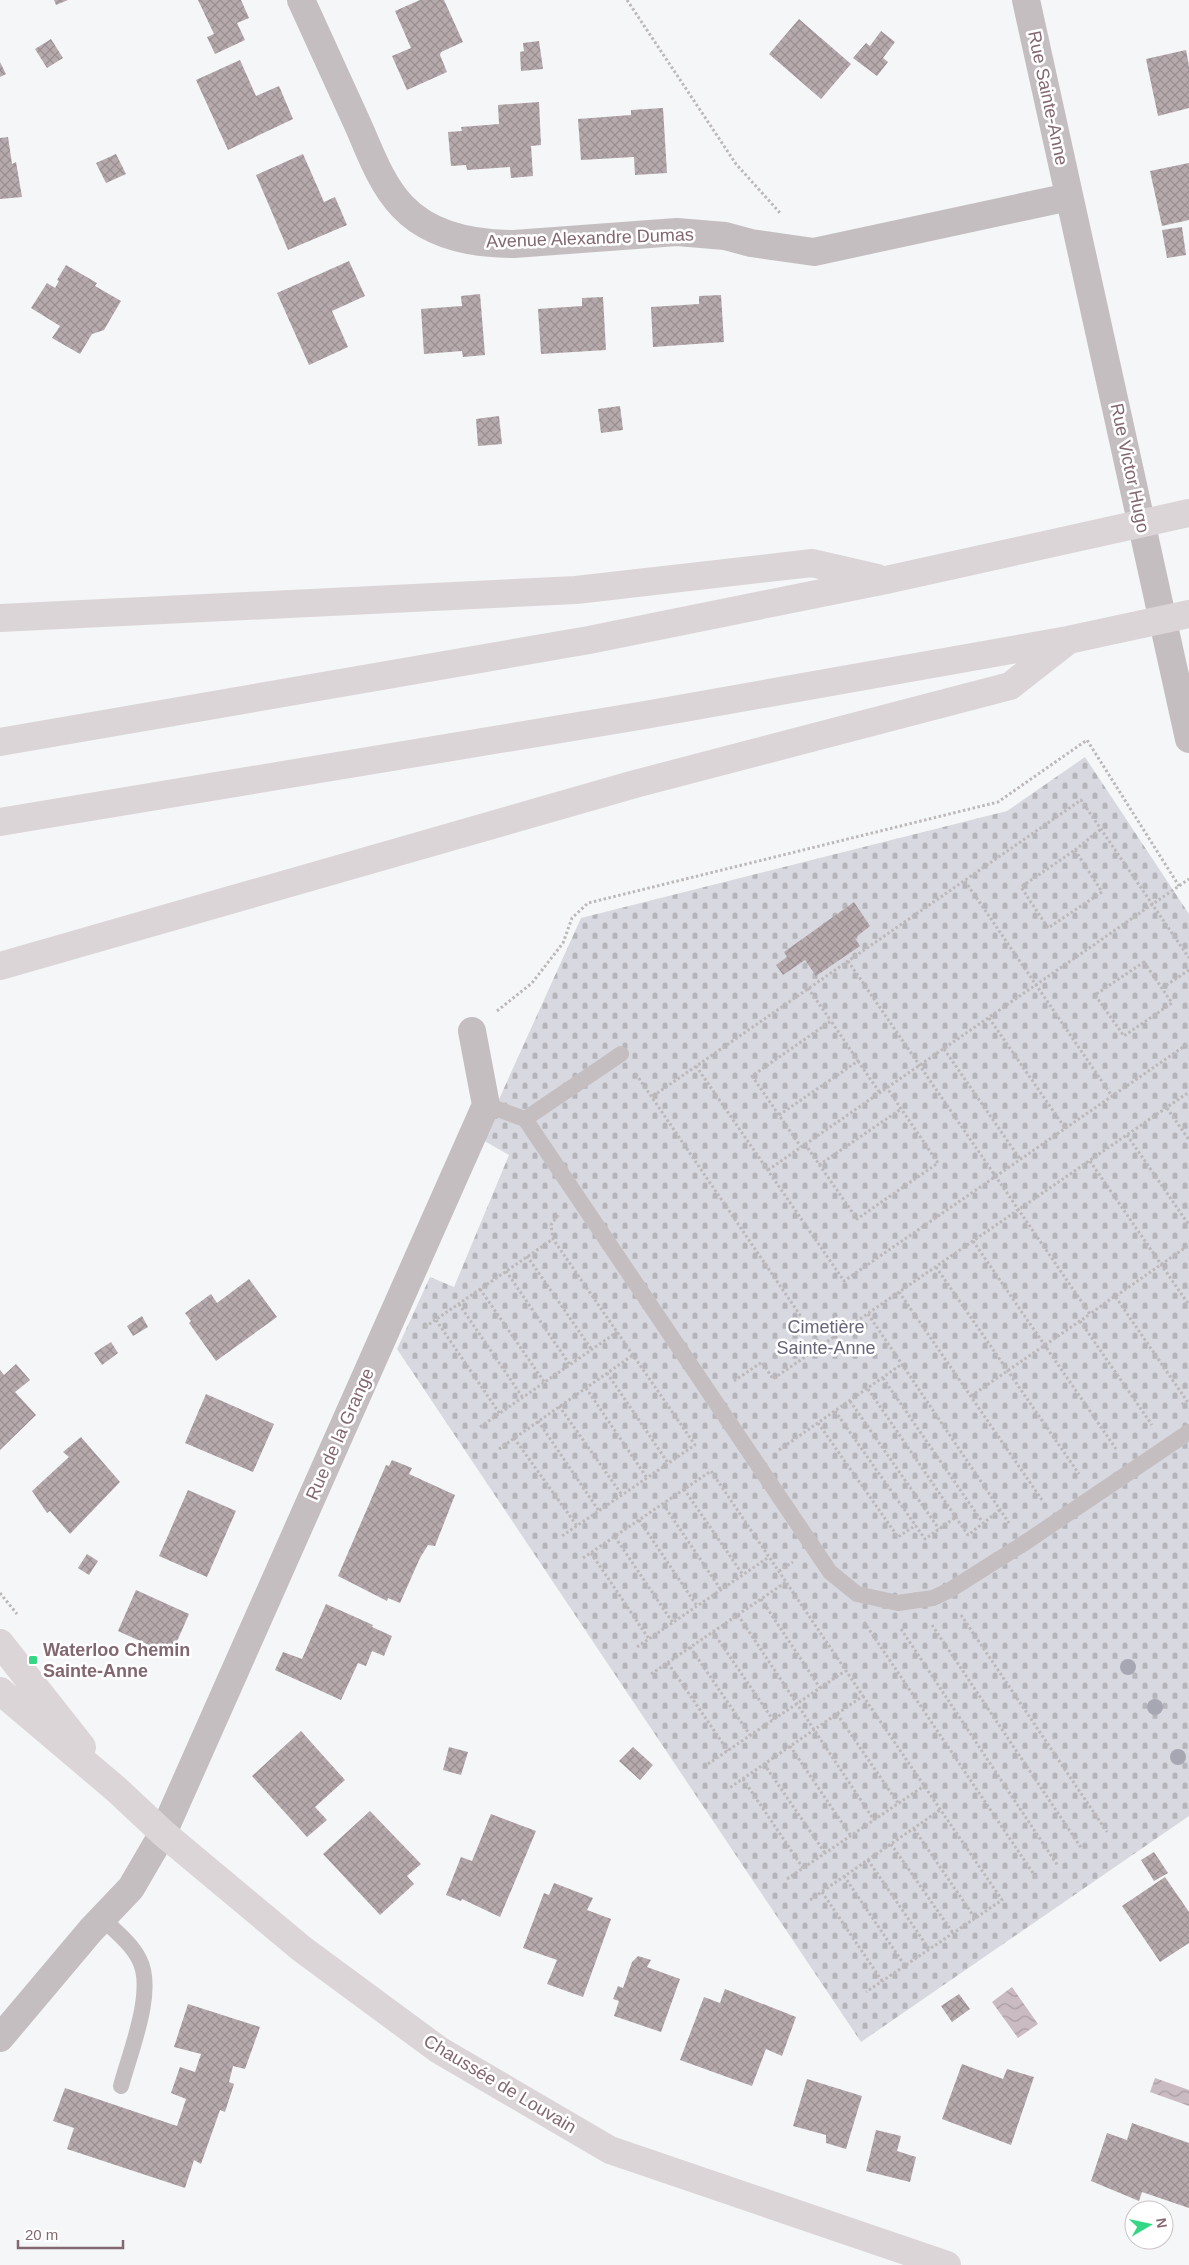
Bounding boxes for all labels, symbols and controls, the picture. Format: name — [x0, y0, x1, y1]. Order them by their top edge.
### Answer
street label: Rue Sainte-Anne — [1024, 29, 1072, 167]
street label: Avenue Alexandre Dumas — [486, 224, 694, 252]
street label: Rue Victor Hugo — [1107, 401, 1153, 535]
park label: Cimetière Sainte-Anne — [776, 1317, 876, 1358]
street label: Rue de la Grange — [302, 1365, 378, 1503]
place label: Waterloo Chemin Sainte-Anne — [43, 1640, 190, 1681]
marker: Waterloo Chemin Sainte-Anne — [27, 1654, 39, 1666]
street label: Chaussée de Louvain — [420, 2031, 580, 2137]
north arrow — [1124, 2200, 1174, 2250]
text: N — [1153, 2217, 1171, 2229]
scale bar — [18, 2218, 122, 2250]
text: 20 m — [25, 2226, 58, 2243]

